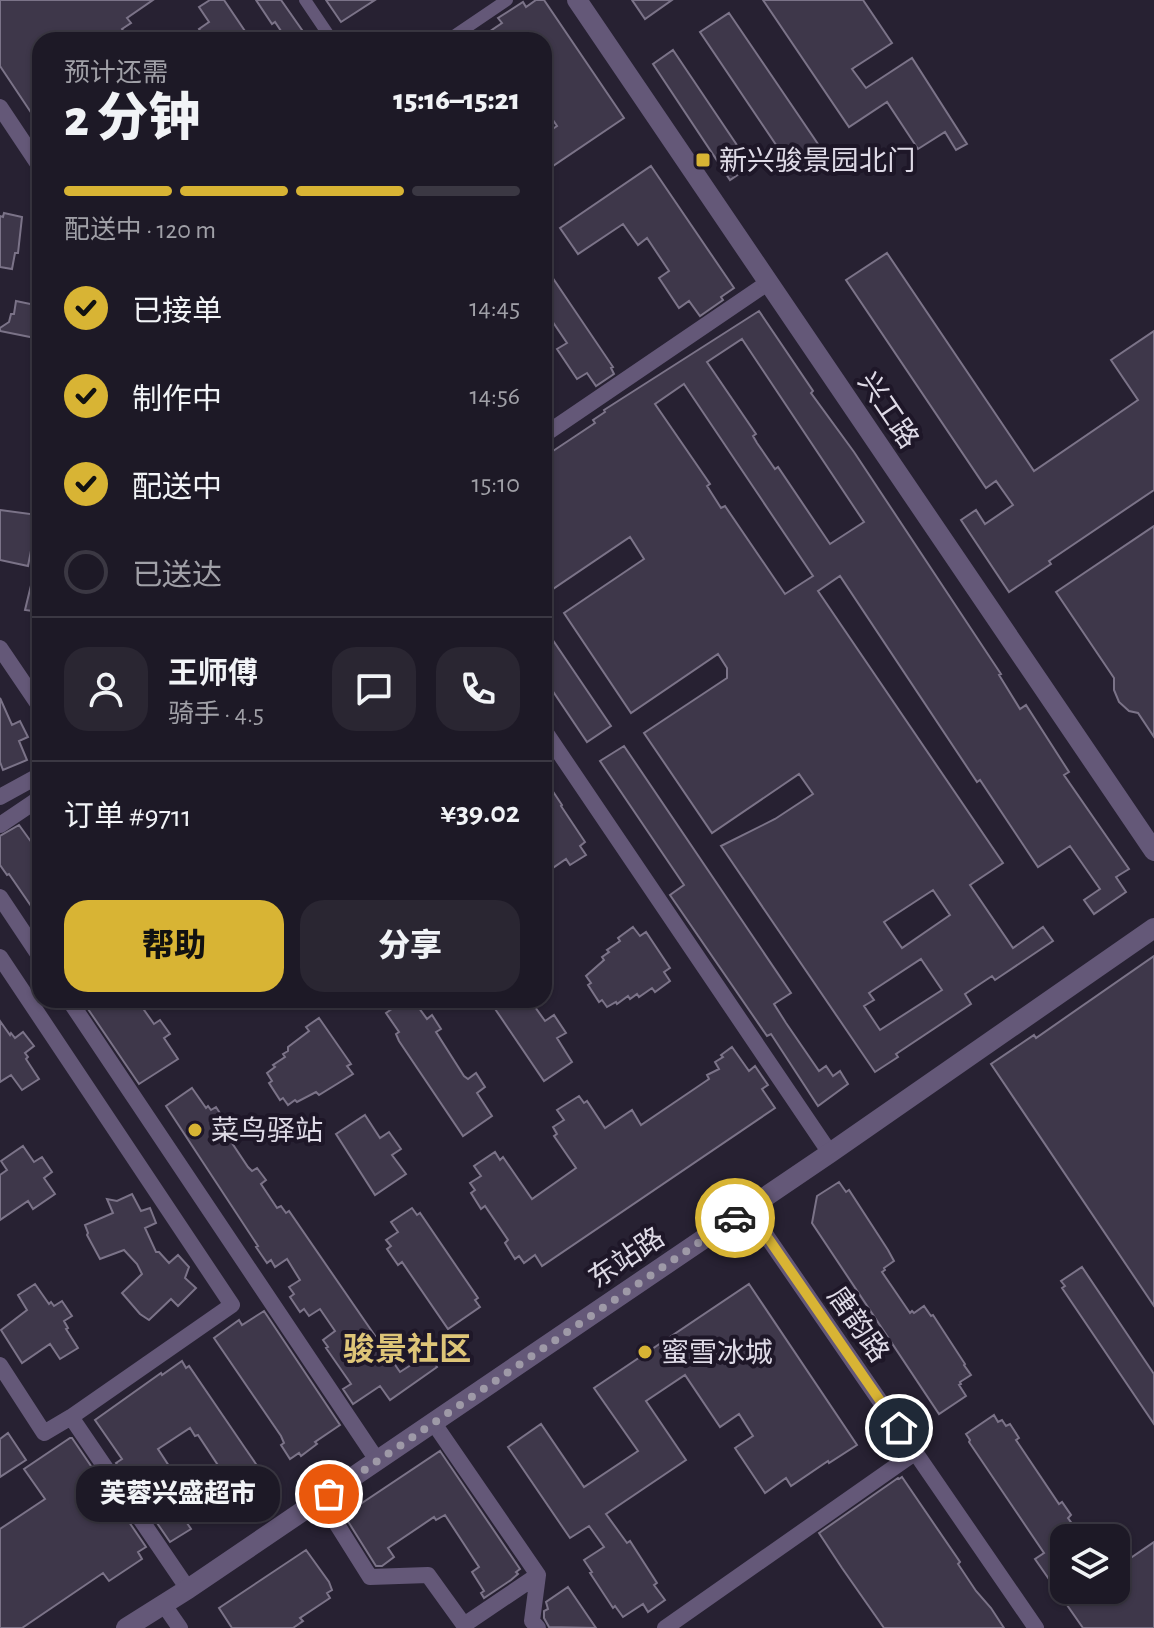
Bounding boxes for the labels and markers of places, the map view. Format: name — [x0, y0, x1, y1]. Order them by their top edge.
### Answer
place label: 新兴骏景园北门 — [719, 146, 915, 176]
marker: 新兴骏景园北门 — [694, 151, 712, 169]
place label: 菜鸟驿站 — [211, 1116, 323, 1146]
marker: 菜鸟驿站 — [186, 1121, 204, 1139]
place label: 蜜雪冰城 — [661, 1338, 773, 1368]
marker: 蜜雪冰城 — [636, 1343, 654, 1361]
pin — [865, 1394, 933, 1462]
pin — [295, 1460, 363, 1528]
callout: 芙蓉兴盛超市 — [77, 1466, 281, 1522]

